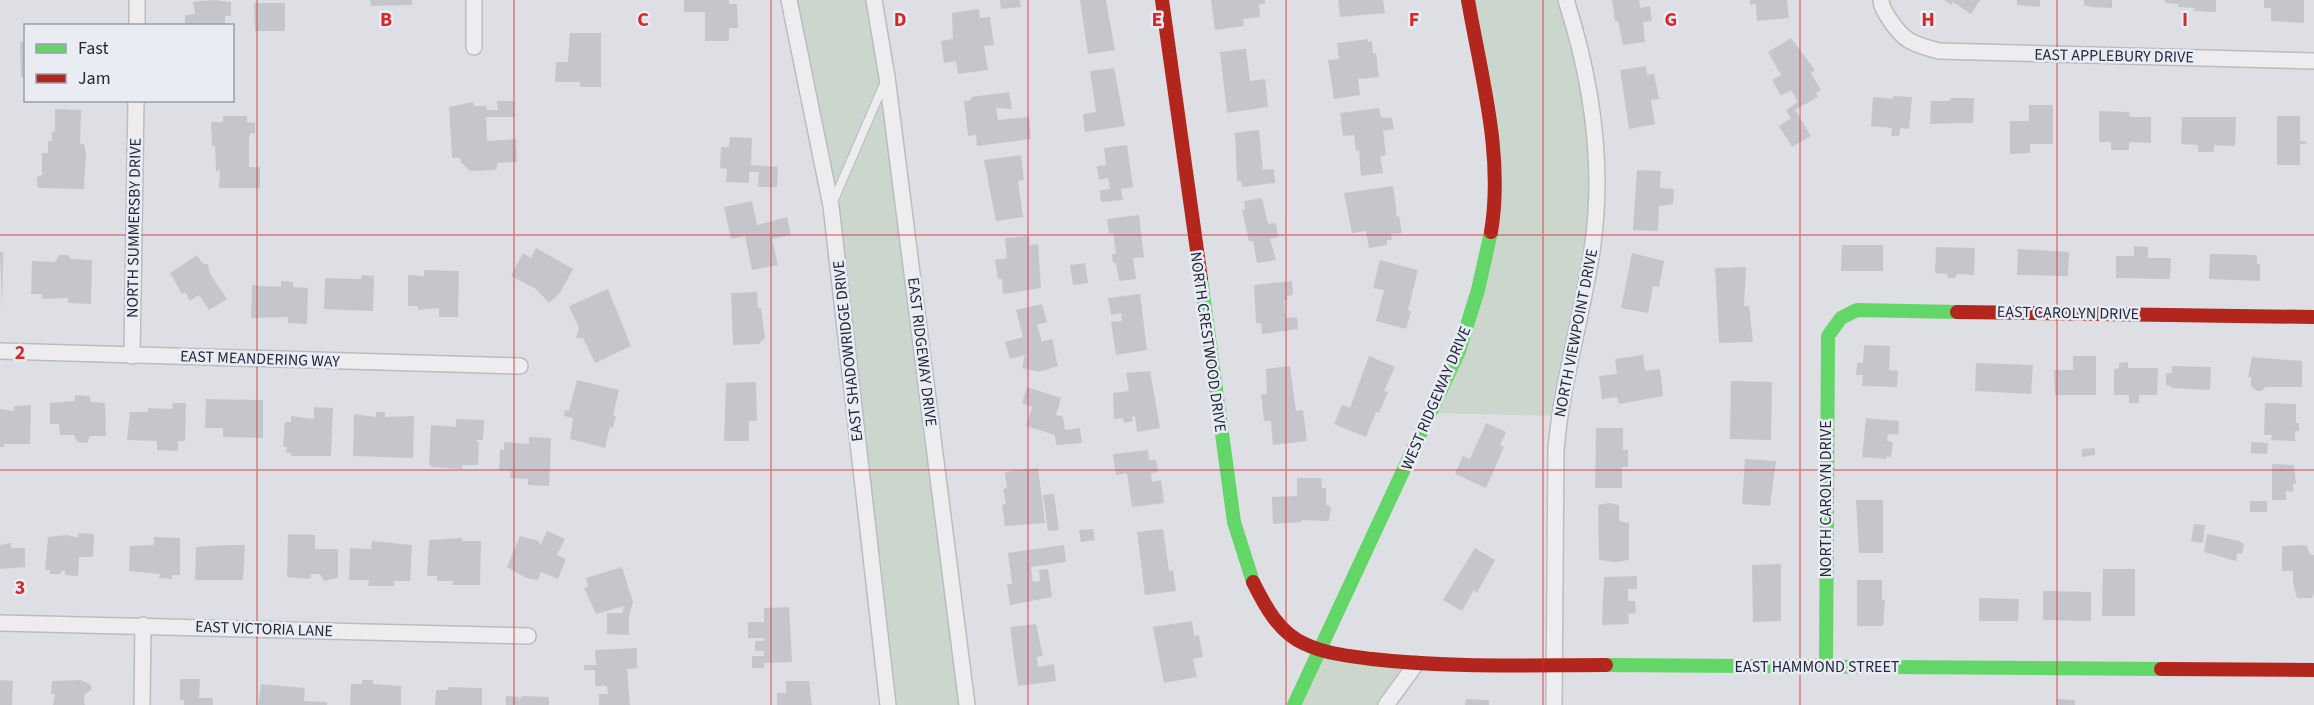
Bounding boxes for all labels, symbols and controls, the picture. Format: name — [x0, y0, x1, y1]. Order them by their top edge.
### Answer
text: B — [380, 6, 392, 34]
text: C — [637, 6, 649, 34]
text: D — [894, 6, 906, 34]
text: E — [1152, 6, 1162, 34]
text: F — [1409, 6, 1419, 34]
text: G — [1665, 6, 1677, 34]
text: H — [1921, 6, 1935, 34]
text: I — [2182, 6, 2188, 34]
legend — [24, 24, 234, 102]
text: Fast — [78, 36, 109, 61]
street label: EAST APPLEBURY DRIVE — [2034, 44, 2194, 68]
text: Jam — [78, 66, 111, 91]
street label: NORTH SUMMERSBY DRIVE — [121, 138, 147, 318]
street label: NORTH VIEWPOINT DRIVE — [1549, 247, 1603, 419]
street label: NORTH CRESTWOOD DRIVE — [1184, 250, 1232, 434]
street label: EAST SHADOWRIDGE DRIVE — [828, 259, 868, 443]
street label: EAST RIDGEWAY DRIVE — [902, 276, 942, 428]
street label: EAST CAROLYN DRIVE — [1997, 301, 2139, 325]
street label: WEST RIDGEWAY DRIVE — [1396, 323, 1476, 473]
text: 2 — [15, 339, 25, 367]
street label: EAST MEANDERING WAY — [180, 345, 341, 373]
street label: NORTH CAROLYN DRIVE — [1815, 420, 1837, 578]
text: 3 — [15, 574, 25, 602]
street label: EAST VICTORIA LANE — [195, 616, 333, 642]
street label: EAST HAMMOND STREET — [1735, 656, 1900, 678]

